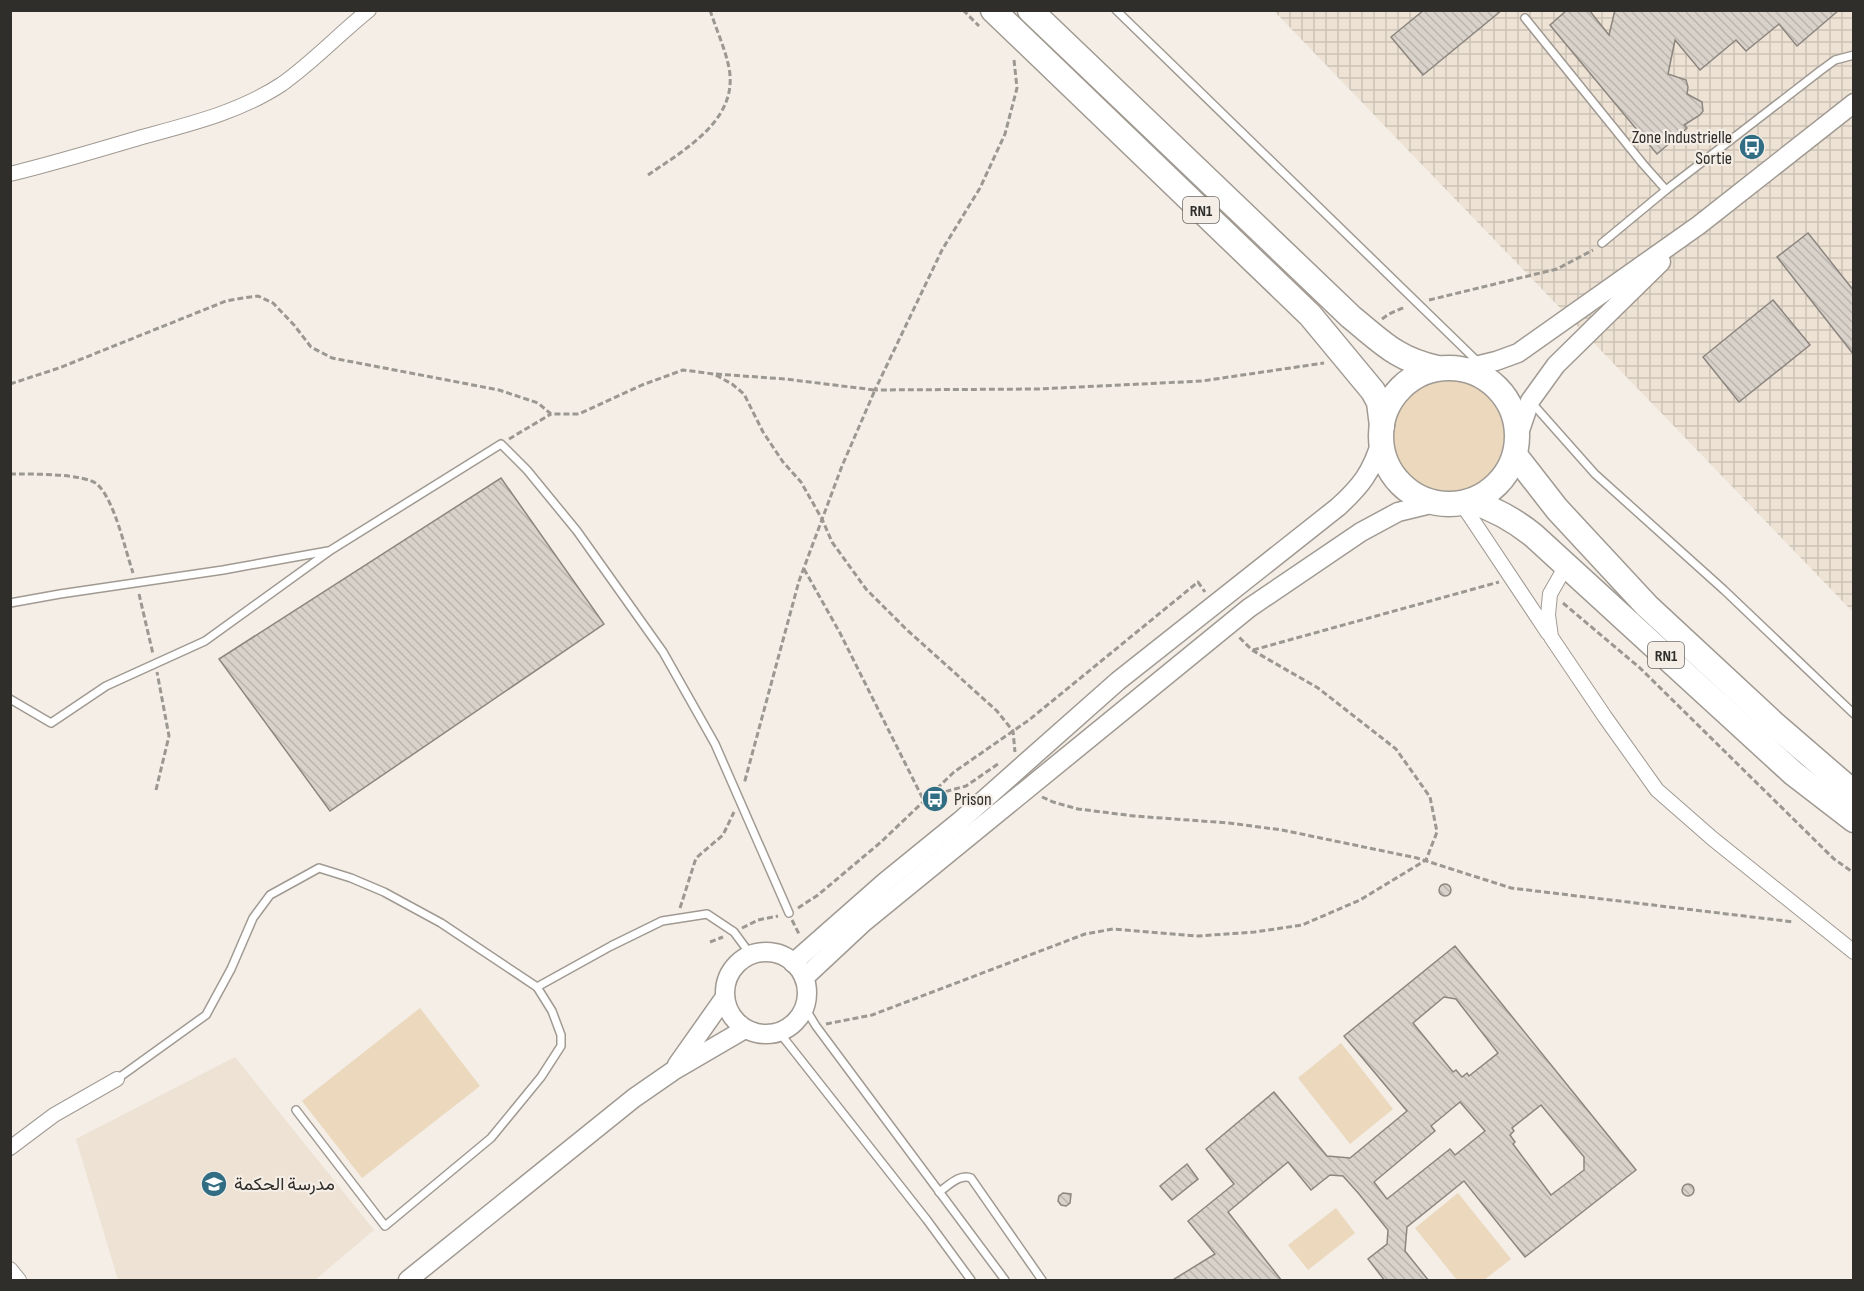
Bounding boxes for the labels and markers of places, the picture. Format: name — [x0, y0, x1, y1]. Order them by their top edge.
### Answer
place label: Zone Industrielle Sortie — [1632, 127, 1732, 169]
bus stop icon: Zone Industrielle Sortie — [1737, 132, 1767, 162]
bus stop icon: Prison — [920, 784, 950, 814]
place label: Prison — [954, 789, 992, 810]
school or university icon: مدرسة الحكمة — [199, 1169, 229, 1199]
place label: مدرسة الحكمة — [234, 1174, 335, 1195]

